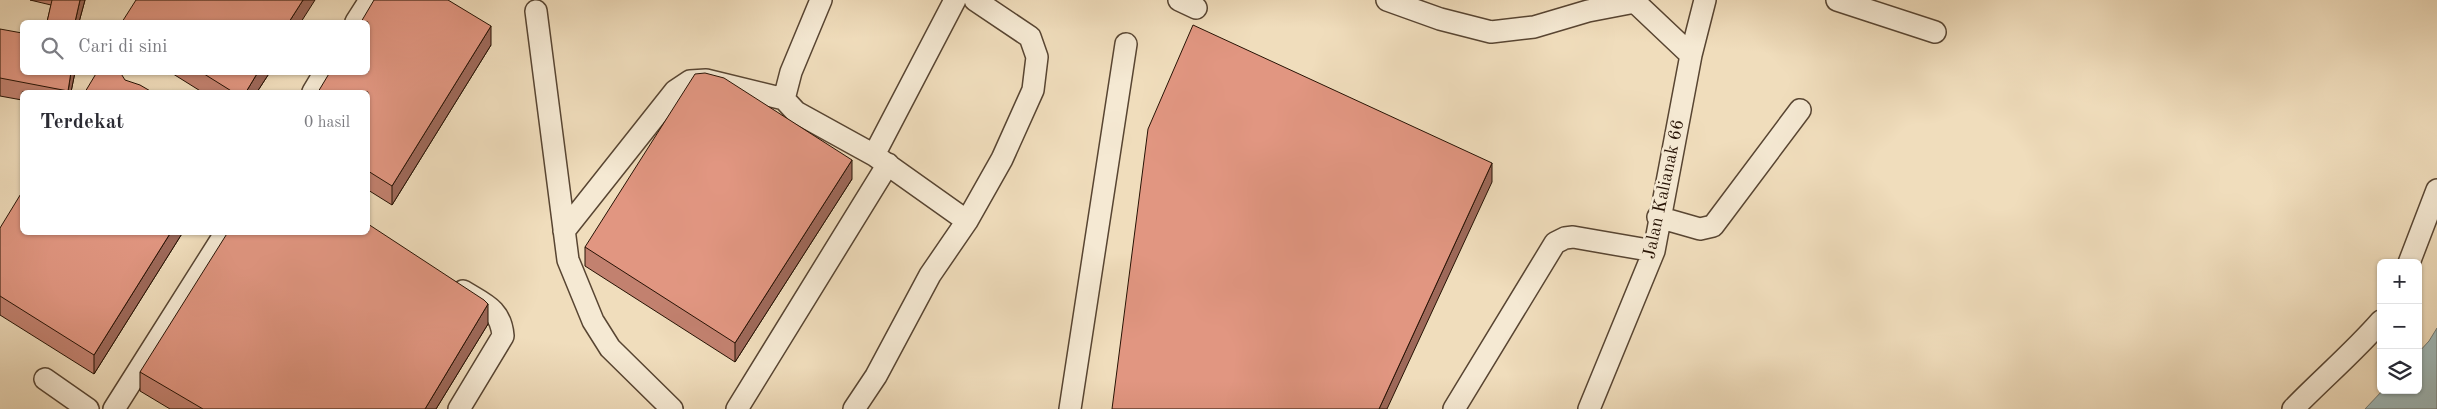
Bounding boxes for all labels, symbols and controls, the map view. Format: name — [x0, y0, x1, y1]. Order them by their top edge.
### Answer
search box — [20, 20, 370, 75]
icon: search — [38, 34, 66, 62]
text: Cari di sini — [78, 38, 168, 57]
text: Terdekat — [40, 112, 124, 133]
text: 0 hasil — [304, 115, 350, 131]
street label: Jalan Kalianak 66 — [1640, 118, 1688, 261]
map controls — [2377, 259, 2422, 394]
button: + — [2377, 259, 2422, 304]
button: − — [2377, 304, 2422, 349]
button: layers — [2377, 349, 2422, 394]

